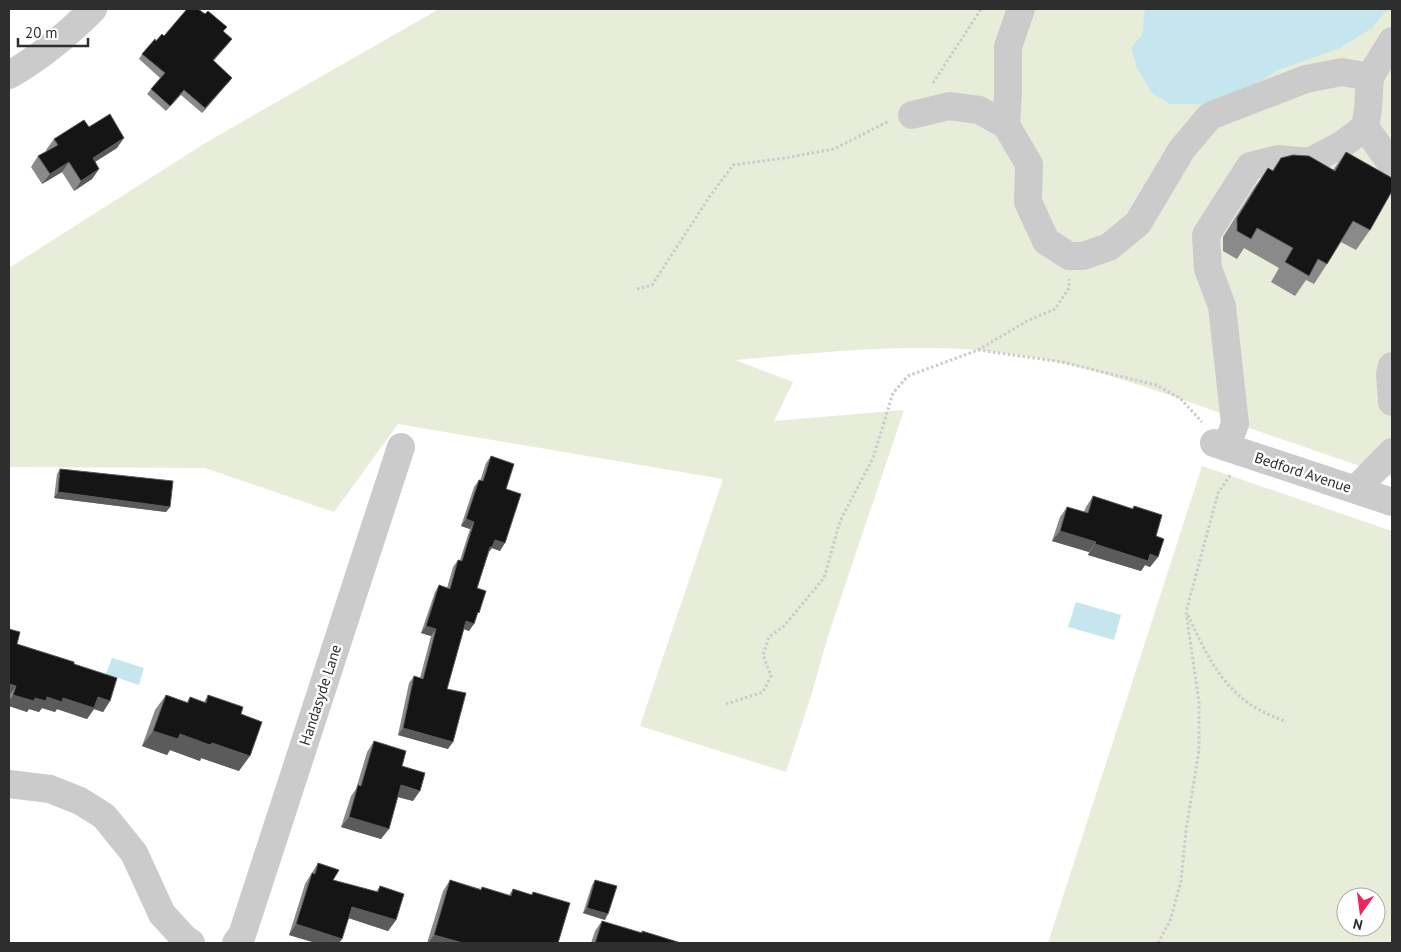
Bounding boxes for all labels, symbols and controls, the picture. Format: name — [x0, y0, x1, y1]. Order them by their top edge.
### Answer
scale bar — [18, 15, 88, 47]
text: 20 m — [25, 23, 58, 42]
street label: Bedford Avenue — [1252, 447, 1354, 497]
street label: Handasyde Lane — [295, 642, 345, 748]
north arrow — [1336, 887, 1386, 937]
text: N — [1351, 915, 1364, 934]

